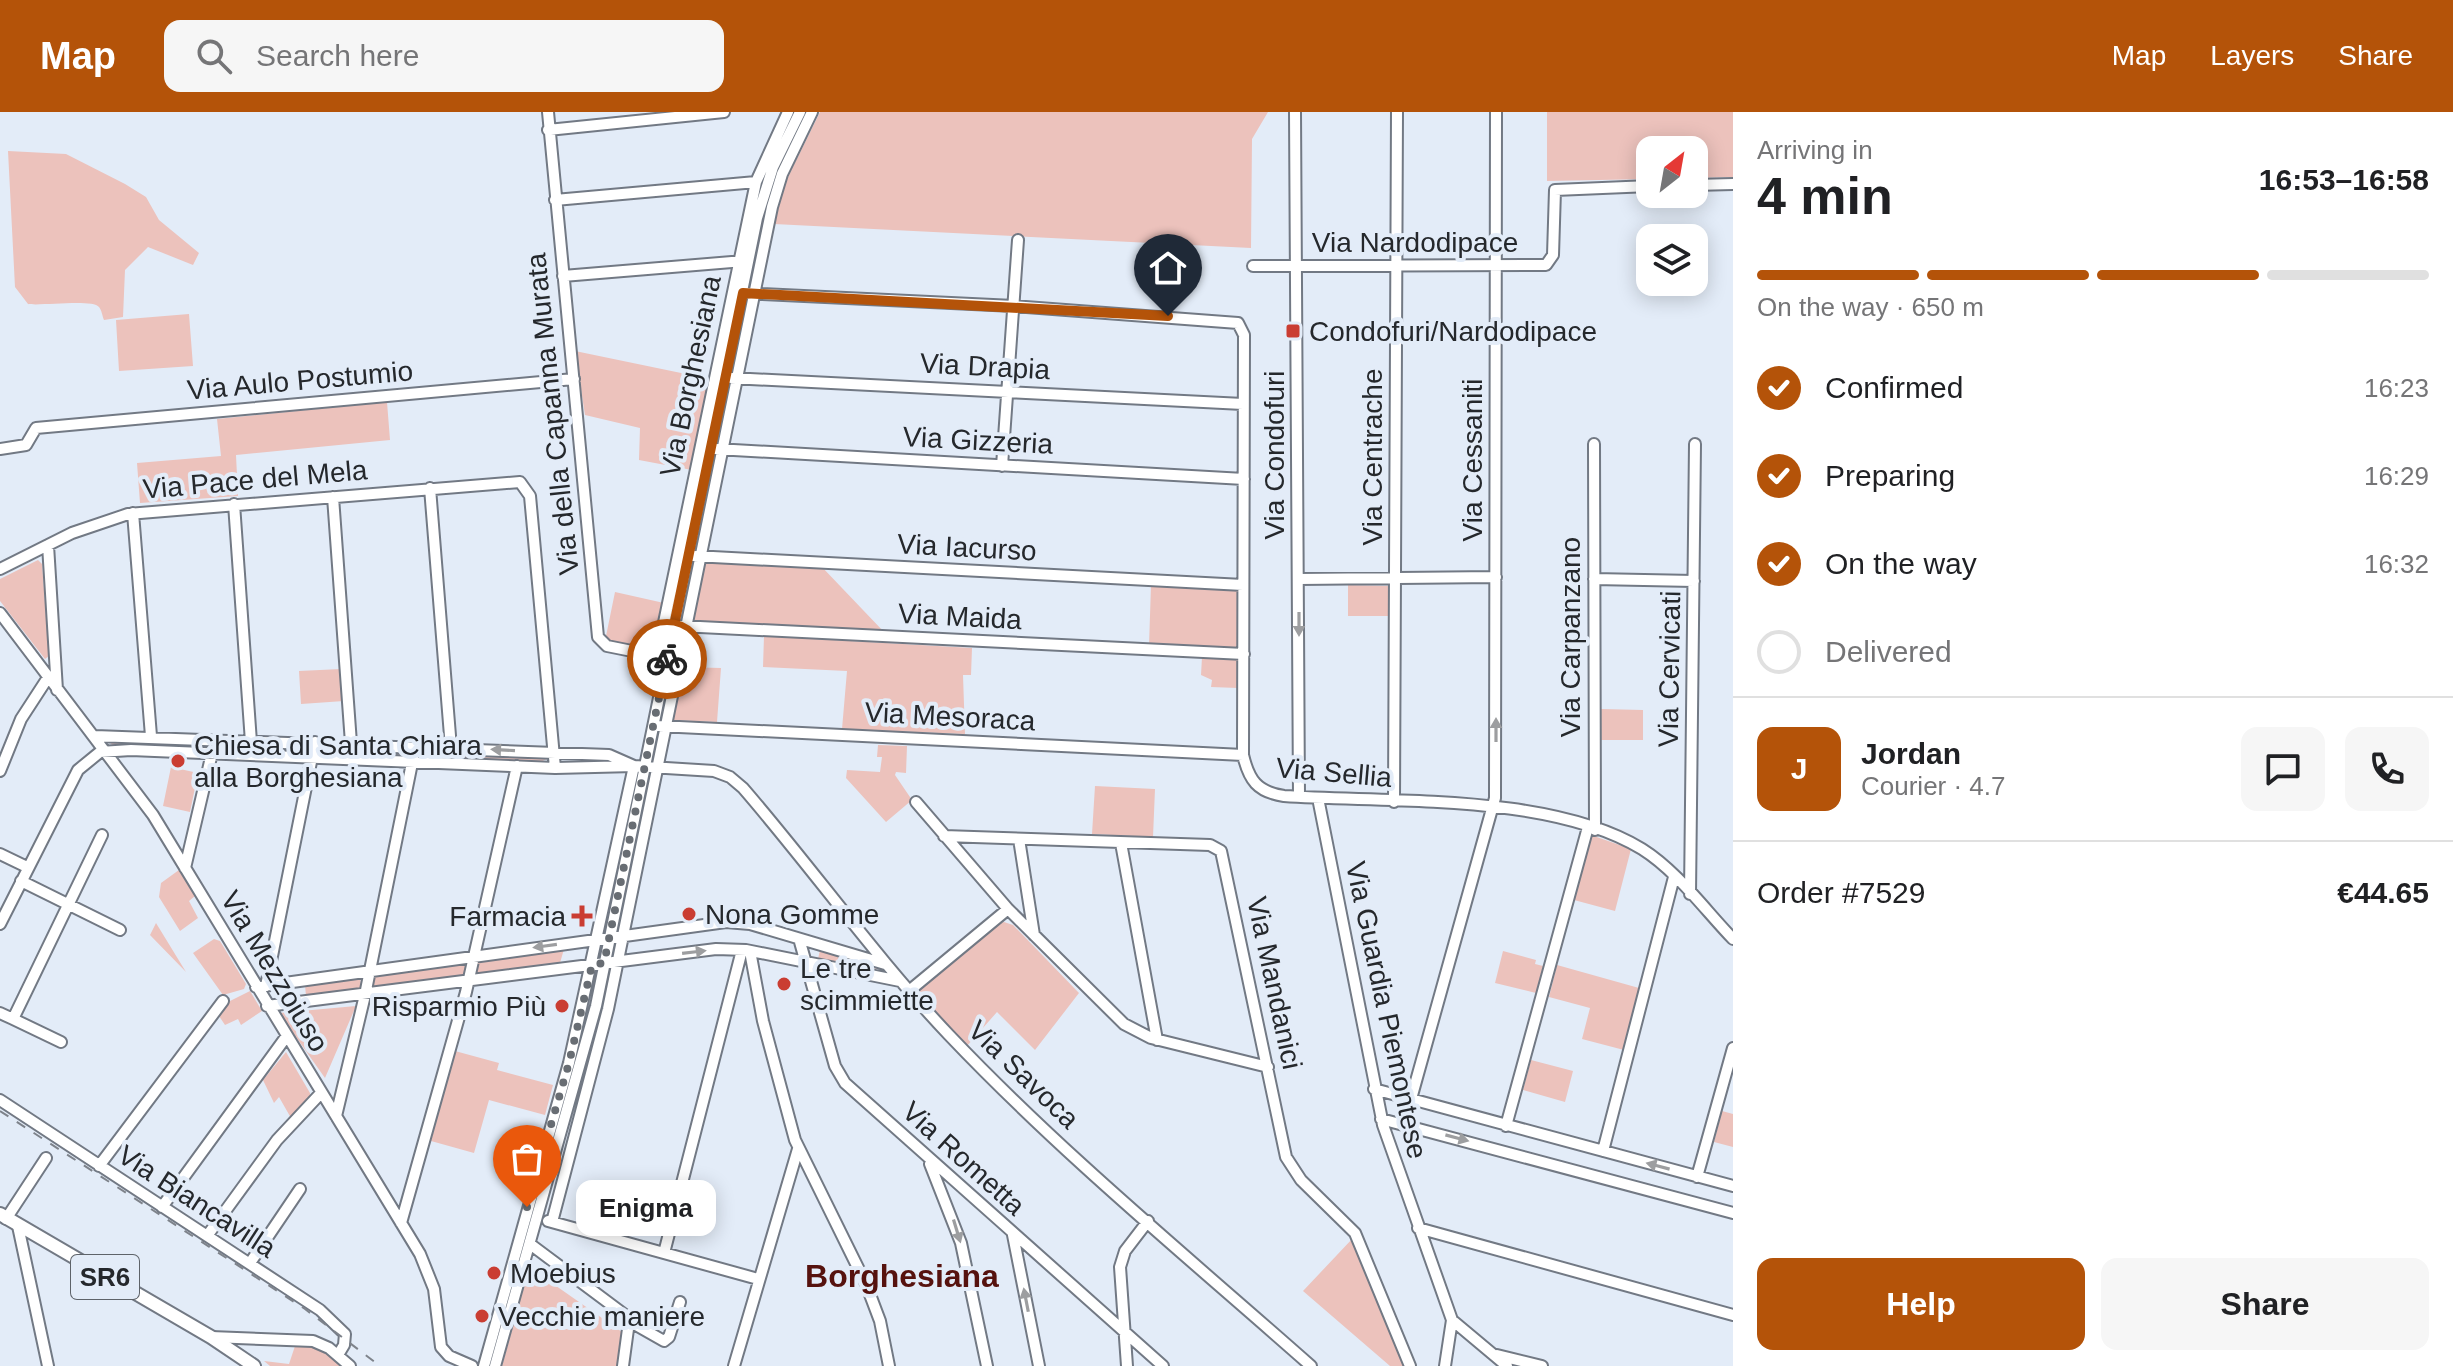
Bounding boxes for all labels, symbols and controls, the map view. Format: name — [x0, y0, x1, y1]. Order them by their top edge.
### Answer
search box — [164, 20, 724, 92]
icon: search — [192, 34, 236, 78]
text: Map — [40, 35, 116, 77]
text: Search here — [256, 39, 419, 72]
text: Map — [2112, 40, 2166, 71]
text: Layers — [2210, 40, 2294, 71]
text: Share — [2338, 40, 2413, 71]
text: Arriving in — [1757, 135, 1873, 165]
north arrow — [1636, 136, 1708, 208]
map controls — [1636, 136, 1708, 296]
text: 16:53–16:58 — [2259, 163, 2429, 196]
text: 4 min — [1757, 167, 1893, 225]
button: layers — [1636, 224, 1708, 296]
street label: Via Nardodipace — [1312, 227, 1518, 258]
pin — [1134, 234, 1202, 316]
icon: home — [1146, 246, 1190, 290]
street label: Via della Capanna Murata — [520, 251, 585, 576]
street label: Via Borghesiana — [654, 272, 727, 480]
text: On the way · 650 m — [1757, 292, 1984, 322]
place label: Condofuri/Nardodipace — [1309, 316, 1597, 347]
marker: Condofuri/Nardodipace — [1284, 322, 1302, 340]
street label: Via Drapia — [919, 348, 1051, 385]
street label: Via Aulo Postumio — [186, 355, 414, 406]
icon: check — [1757, 366, 1801, 410]
street label: Via Centrache — [1357, 369, 1388, 545]
street label: Via Condofuri — [1259, 370, 1290, 540]
text: Confirmed — [1825, 371, 1963, 404]
text: 16:23 — [2364, 373, 2429, 403]
street label: Via Cessaniti — [1457, 379, 1488, 541]
street label: Via Gizzeria — [902, 421, 1054, 460]
street label: Via Pace del Mela — [142, 454, 369, 505]
icon: check — [1757, 454, 1801, 498]
text: Preparing — [1825, 459, 1955, 492]
text: 16:29 — [2364, 461, 2429, 491]
street label: Via Iacurso — [896, 528, 1037, 567]
street label: Via Carpanzano — [1555, 537, 1586, 737]
icon: check — [1757, 542, 1801, 586]
text: On the way — [1825, 547, 1977, 580]
text: 16:32 — [2364, 549, 2429, 579]
street label: Via Cervicati — [1653, 590, 1686, 748]
street label: Via Maida — [897, 598, 1023, 635]
one-way arrow — [1293, 612, 1305, 637]
courier — [627, 619, 707, 699]
text: Delivered — [1825, 635, 1952, 668]
icon: bike — [645, 637, 689, 681]
street label: Via Mesoraca — [864, 697, 1036, 736]
one-way arrow — [1490, 717, 1502, 742]
button: chat — [2241, 727, 2325, 811]
button: phone — [2345, 727, 2429, 811]
place label: Chiesa di Santa Chiara alla Borghesiana — [194, 730, 482, 793]
text: Jordan — [1861, 737, 1961, 770]
one-way arrow — [490, 743, 515, 756]
marker: Chiesa di Santa Chiara alla Borghesiana — [169, 752, 187, 770]
street label: Via Sellia — [1275, 752, 1394, 793]
text: J — [1791, 752, 1807, 785]
text: Courier · 4.7 — [1861, 771, 2006, 801]
street label: Via Guardia Piemontese — [1340, 859, 1433, 1162]
text: Order #7529 — [1757, 876, 1925, 909]
text: €44.65 — [2337, 876, 2429, 909]
street label: Via Mezzoiuso — [215, 885, 335, 1057]
street label: Via Mandanici — [1241, 894, 1308, 1072]
place label: Nona Gomme — [705, 899, 879, 930]
place label: Farmacia — [449, 901, 566, 932]
marker: Nona Gomme — [680, 905, 698, 923]
marker: Farmacia — [573, 907, 591, 925]
one-way arrow — [532, 940, 557, 953]
one-way arrow — [682, 945, 707, 958]
place label: Le tre scimmiette — [800, 953, 934, 1016]
marker: Le tre scimmiette — [775, 975, 793, 993]
place label: Risparmio Più — [372, 991, 546, 1022]
marker: Risparmio Più — [553, 997, 571, 1015]
street label: Via Savoca — [962, 1014, 1085, 1135]
street label: Via Rometta — [896, 1095, 1031, 1222]
pin — [493, 1125, 561, 1207]
one-way arrow — [1444, 1133, 1469, 1145]
icon: bag — [505, 1137, 549, 1181]
street label: Via Biancavilla — [112, 1139, 282, 1264]
one-way arrow — [1645, 1160, 1670, 1172]
callout: Enigma — [575, 1179, 715, 1235]
text: Enigma — [599, 1193, 693, 1223]
one-way arrow — [951, 1219, 964, 1243]
road number: SR6 — [71, 1255, 139, 1299]
place label: Moebius — [510, 1258, 616, 1289]
district label: Borghesiana — [805, 1258, 999, 1294]
button: Help — [1757, 1258, 2085, 1350]
button: Share — [2101, 1258, 2429, 1350]
marker: Moebius — [485, 1264, 503, 1282]
one-way arrow — [1019, 1287, 1032, 1312]
place label: Vecchie maniere — [498, 1301, 705, 1332]
marker: Vecchie maniere — [473, 1307, 491, 1325]

